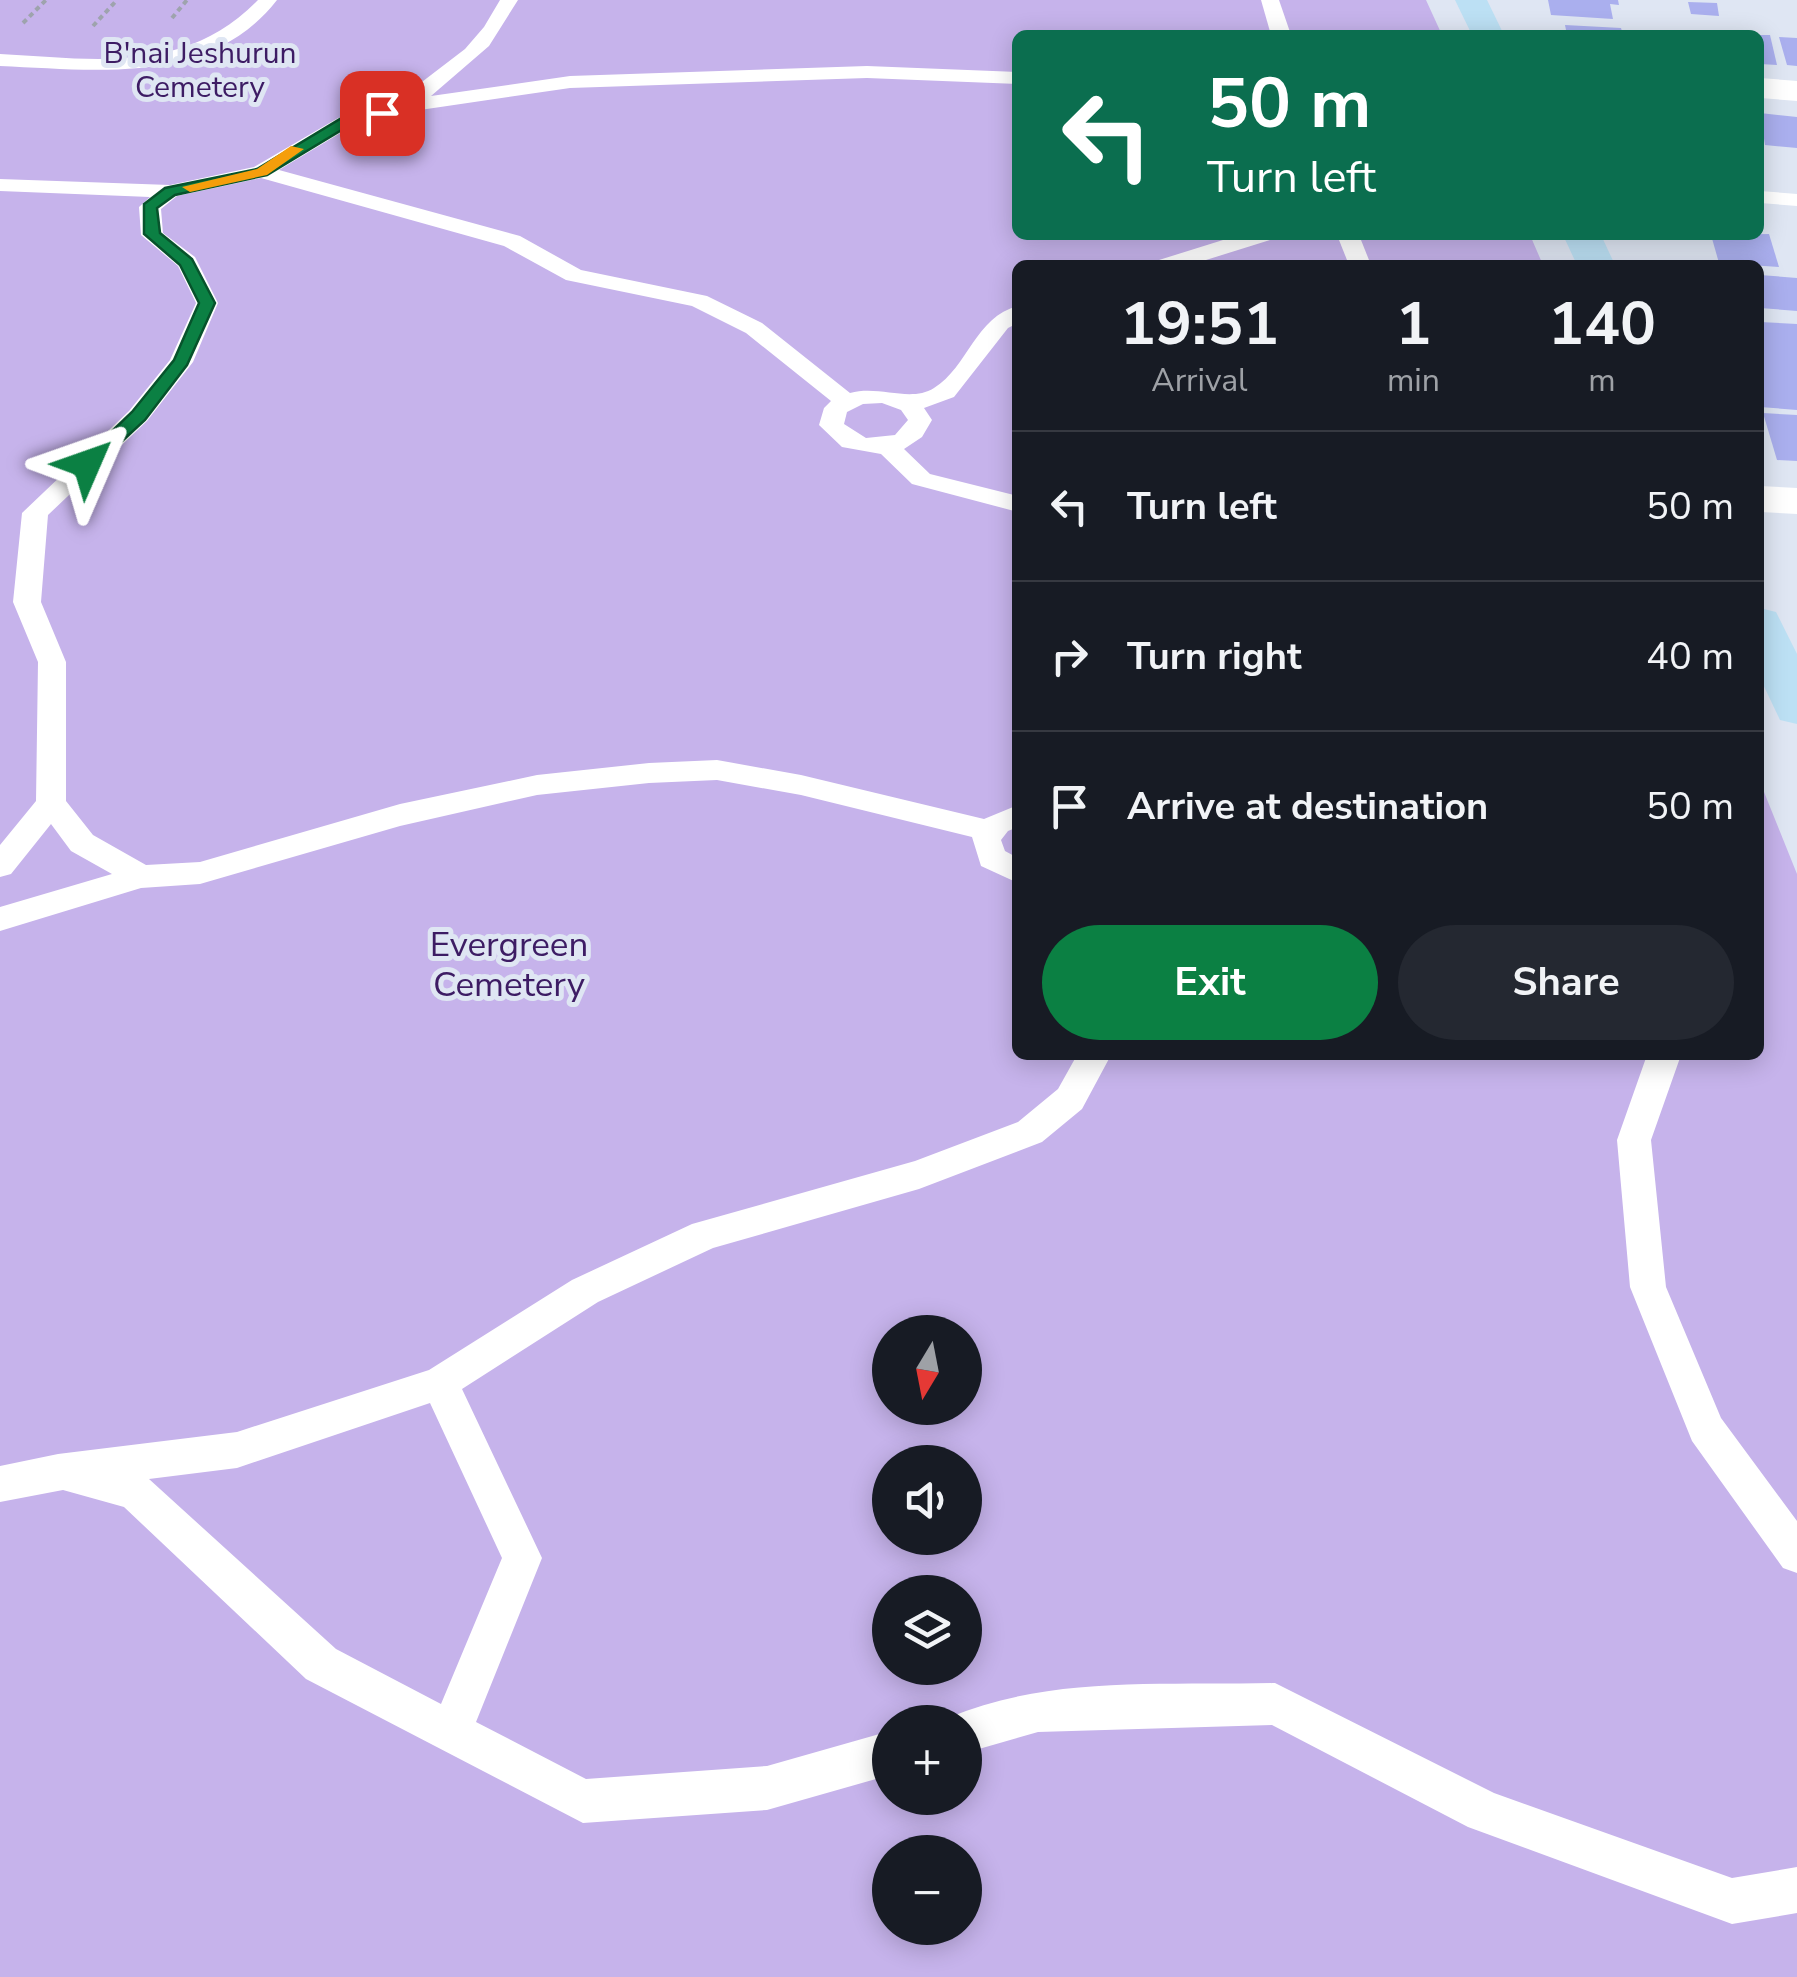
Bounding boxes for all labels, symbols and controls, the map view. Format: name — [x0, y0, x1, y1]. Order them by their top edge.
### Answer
park label: B'nai Jeshurun Cemetery — [103, 33, 297, 108]
text: 50 m — [1207, 56, 1371, 152]
icon: left — [1042, 70, 1172, 200]
pin — [340, 71, 425, 156]
icon: arrive — [355, 86, 410, 141]
text: Turn left — [1207, 147, 1376, 208]
text: 19:51 — [1120, 283, 1279, 365]
text: 1 — [1395, 283, 1431, 365]
text: 140 — [1548, 283, 1656, 365]
text: Arrival — [1151, 359, 1248, 402]
text: min — [1387, 359, 1440, 402]
text: m — [1588, 359, 1616, 402]
position arrow — [35, 412, 139, 516]
icon: left — [1042, 479, 1097, 534]
text: Turn left — [1127, 481, 1277, 532]
text: 50 m — [1646, 481, 1734, 532]
icon: right — [1042, 629, 1097, 684]
text: Turn right — [1127, 631, 1302, 682]
text: 40 m — [1646, 631, 1734, 682]
icon: arrive — [1042, 779, 1097, 834]
text: Arrive at destination — [1127, 781, 1488, 832]
text: 50 m — [1646, 781, 1734, 832]
park label: Evergreen Cemetery — [430, 921, 588, 1008]
button: Exit — [1042, 925, 1378, 1040]
button: Share — [1398, 925, 1734, 1040]
north arrow — [872, 1315, 982, 1425]
map controls — [872, 1315, 982, 1945]
button: sound — [872, 1445, 982, 1555]
button: layers — [872, 1575, 982, 1685]
button: + — [872, 1705, 982, 1815]
button: − — [872, 1835, 982, 1945]

